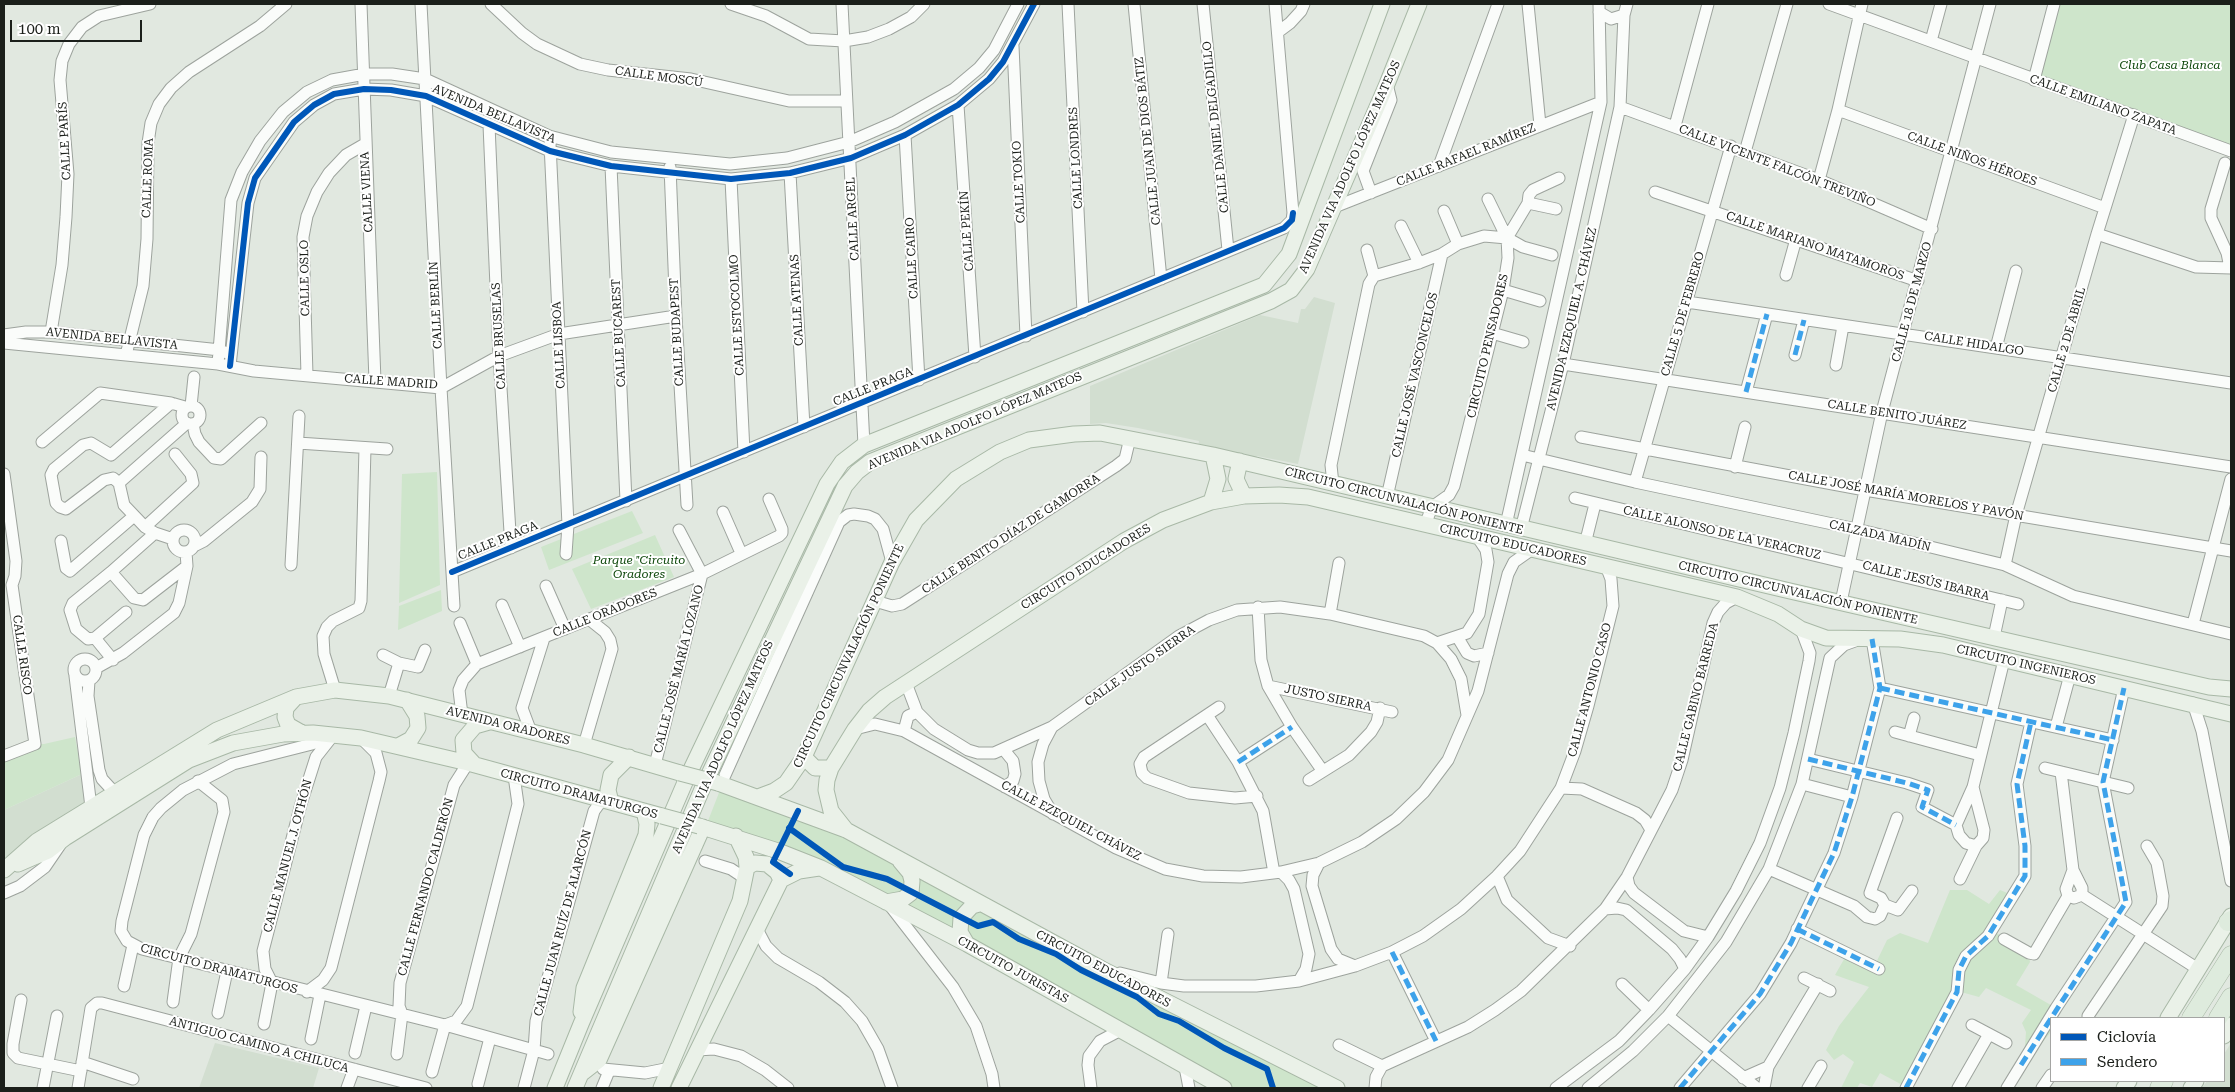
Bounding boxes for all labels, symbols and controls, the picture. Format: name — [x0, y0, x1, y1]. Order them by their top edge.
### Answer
scale bar — [12, 10, 145, 42]
text: 100 m — [18, 20, 61, 38]
street label: CALLE DANIEL DELGADILLO — [1200, 40, 1232, 214]
street label: CALLE JUAN DE DIOS BÁTIZ — [1132, 56, 1164, 226]
street label: AVENIDA VIA ADOLFO LÓPEZ MATEOS — [1296, 58, 1404, 276]
park label: Club Casa Blanca — [2119, 58, 2221, 72]
street label: CALLE MOSCÚ — [614, 64, 704, 90]
street label: CALLE EMILIANO ZAPATA — [2027, 72, 2179, 138]
street label: AVENIDA BELLAVISTA — [430, 81, 558, 147]
street label: CALLE PARÍS — [56, 101, 74, 181]
street label: CALLE LONDRES — [1066, 107, 1086, 209]
street label: CALLE RAFAEL RAMÍREZ — [1394, 120, 1538, 190]
street label: CALLE VICENTE FALCÓN TREVIÑO — [1677, 122, 1877, 210]
street label: CALLE NIÑOS HÉROES — [1905, 129, 2039, 189]
street label: CALLE ROMA — [139, 138, 157, 218]
street label: CALLE TOKIO — [1010, 140, 1028, 224]
street label: CALLE VIENA — [358, 151, 376, 233]
street label: CALLE ARGEL — [844, 177, 862, 261]
street label: CALLE PEKÍN — [957, 190, 977, 272]
street label: CALLE MARIANO MATAMOROS — [1724, 209, 1906, 283]
street label: CALLE CAIRO — [903, 217, 921, 299]
street label: AVENIDA EZEQUIEL A. CHÁVEZ — [1544, 226, 1600, 412]
street label: CALLE OSLO — [297, 240, 313, 316]
street label: CALLE 18 DE MARZO — [1889, 240, 1935, 364]
street label: CALLE 5 DE FEBRERO — [1658, 250, 1708, 378]
street label: CALLE ESTOCOLMO — [727, 254, 747, 376]
street label: CALLE ATENAS — [787, 254, 807, 346]
street label: CALLE BERLÍN — [427, 261, 445, 349]
street label: CIRCUITO PENSADORES — [1464, 272, 1512, 420]
street label: CALLE BUCAREST — [609, 278, 629, 388]
street label: CALLE BUDAPEST — [667, 278, 687, 386]
street label: CALLE BRUSELAS — [489, 282, 509, 390]
street label: CALLE 2 DE ABRIL — [2045, 286, 2089, 394]
street label: CALLE JOSÉ VASCONCELOS — [1389, 291, 1441, 459]
street label: CALLE LISBOA — [550, 301, 568, 389]
street label: AVENIDA BELLAVISTA — [45, 325, 179, 353]
street label: CALLE HIDALGO — [1923, 329, 2025, 359]
street label: CALLE PRAGA — [831, 364, 915, 410]
street label: AVENIDA VIA ADOLFO LÓPEZ MATEOS — [866, 369, 1084, 473]
street label: CALLE MADRID — [344, 372, 438, 392]
street label: CALLE BENITO JUÁREZ — [1826, 397, 1968, 433]
street label: CIRCUITO CIRCUNVALACIÓN PONIENTE — [1283, 464, 1525, 538]
street label: CALLE JOSÉ MARÍA MORELOS Y PAVÓN — [1787, 468, 2025, 524]
street label: CALLE BENITO DÍAZ DE GAMORRA — [919, 471, 1103, 597]
street label: CALLE ALONSO DE LA VERACRUZ — [1622, 503, 1822, 563]
street label: CALZADA MADÍN — [1828, 517, 1932, 555]
street label: CALLE PRAGA — [456, 518, 540, 564]
street label: CIRCUITO EDUCADORES — [1018, 521, 1154, 613]
street label: CIRCUITO EDUCADORES — [1438, 521, 1588, 569]
street label: CIRCUITO CIRCUNVALACIÓN PONIENTE — [791, 542, 907, 770]
park label: Parque "Circuito Oradores — [593, 553, 685, 581]
street label: CIRCUITO CIRCUNVALACIÓN PONIENTE — [1677, 558, 1919, 628]
street label: CALLE JESÚS IBARRA — [1861, 558, 1991, 604]
street label: CALLE JOSÉ MARÍA LOZANO — [651, 583, 707, 755]
street label: CALLE ORADORES — [551, 585, 659, 641]
street label: CALLE RISCO — [9, 614, 35, 696]
street label: CALLE ANTONIO CASO — [1565, 621, 1615, 759]
street label: CALLE GABINO BARREDA — [1670, 621, 1722, 773]
street label: CALLE JUSTO SIERRA — [1082, 622, 1198, 710]
street label: AVENIDA VIA ADOLFO LÓPEZ MATEOS — [669, 638, 777, 856]
street label: CIRCUITO INGENIEROS — [1955, 642, 2097, 688]
street label: JUSTO SIERRA — [1283, 682, 1373, 714]
street label: AVENIDA ORADORES — [445, 704, 571, 748]
street label: CIRCUITO DRAMATURGOS — [499, 766, 659, 822]
street label: CALLE MANUEL J. OTHÓN — [261, 778, 315, 934]
street label: CALLE EZEQUIEL CHÁVEZ — [998, 778, 1144, 864]
street label: CALLE FERNANDO CALDERÓN — [395, 796, 457, 978]
street label: CALLE JUAN RUÍZ DE ALARCÓN — [531, 828, 595, 1018]
street label: CIRCUITO EDUCADORES — [1033, 927, 1173, 1011]
street label: CIRCUITO JURISTAS — [955, 933, 1071, 1007]
street label: CIRCUITO DRAMATURGOS — [139, 941, 299, 997]
street label: ANTIGUO CAMINO A CHILUCA — [168, 1014, 350, 1076]
legend — [2050, 1017, 2225, 1082]
text: Ciclovía — [2097, 1028, 2156, 1046]
text: Sendero — [2097, 1053, 2158, 1071]

